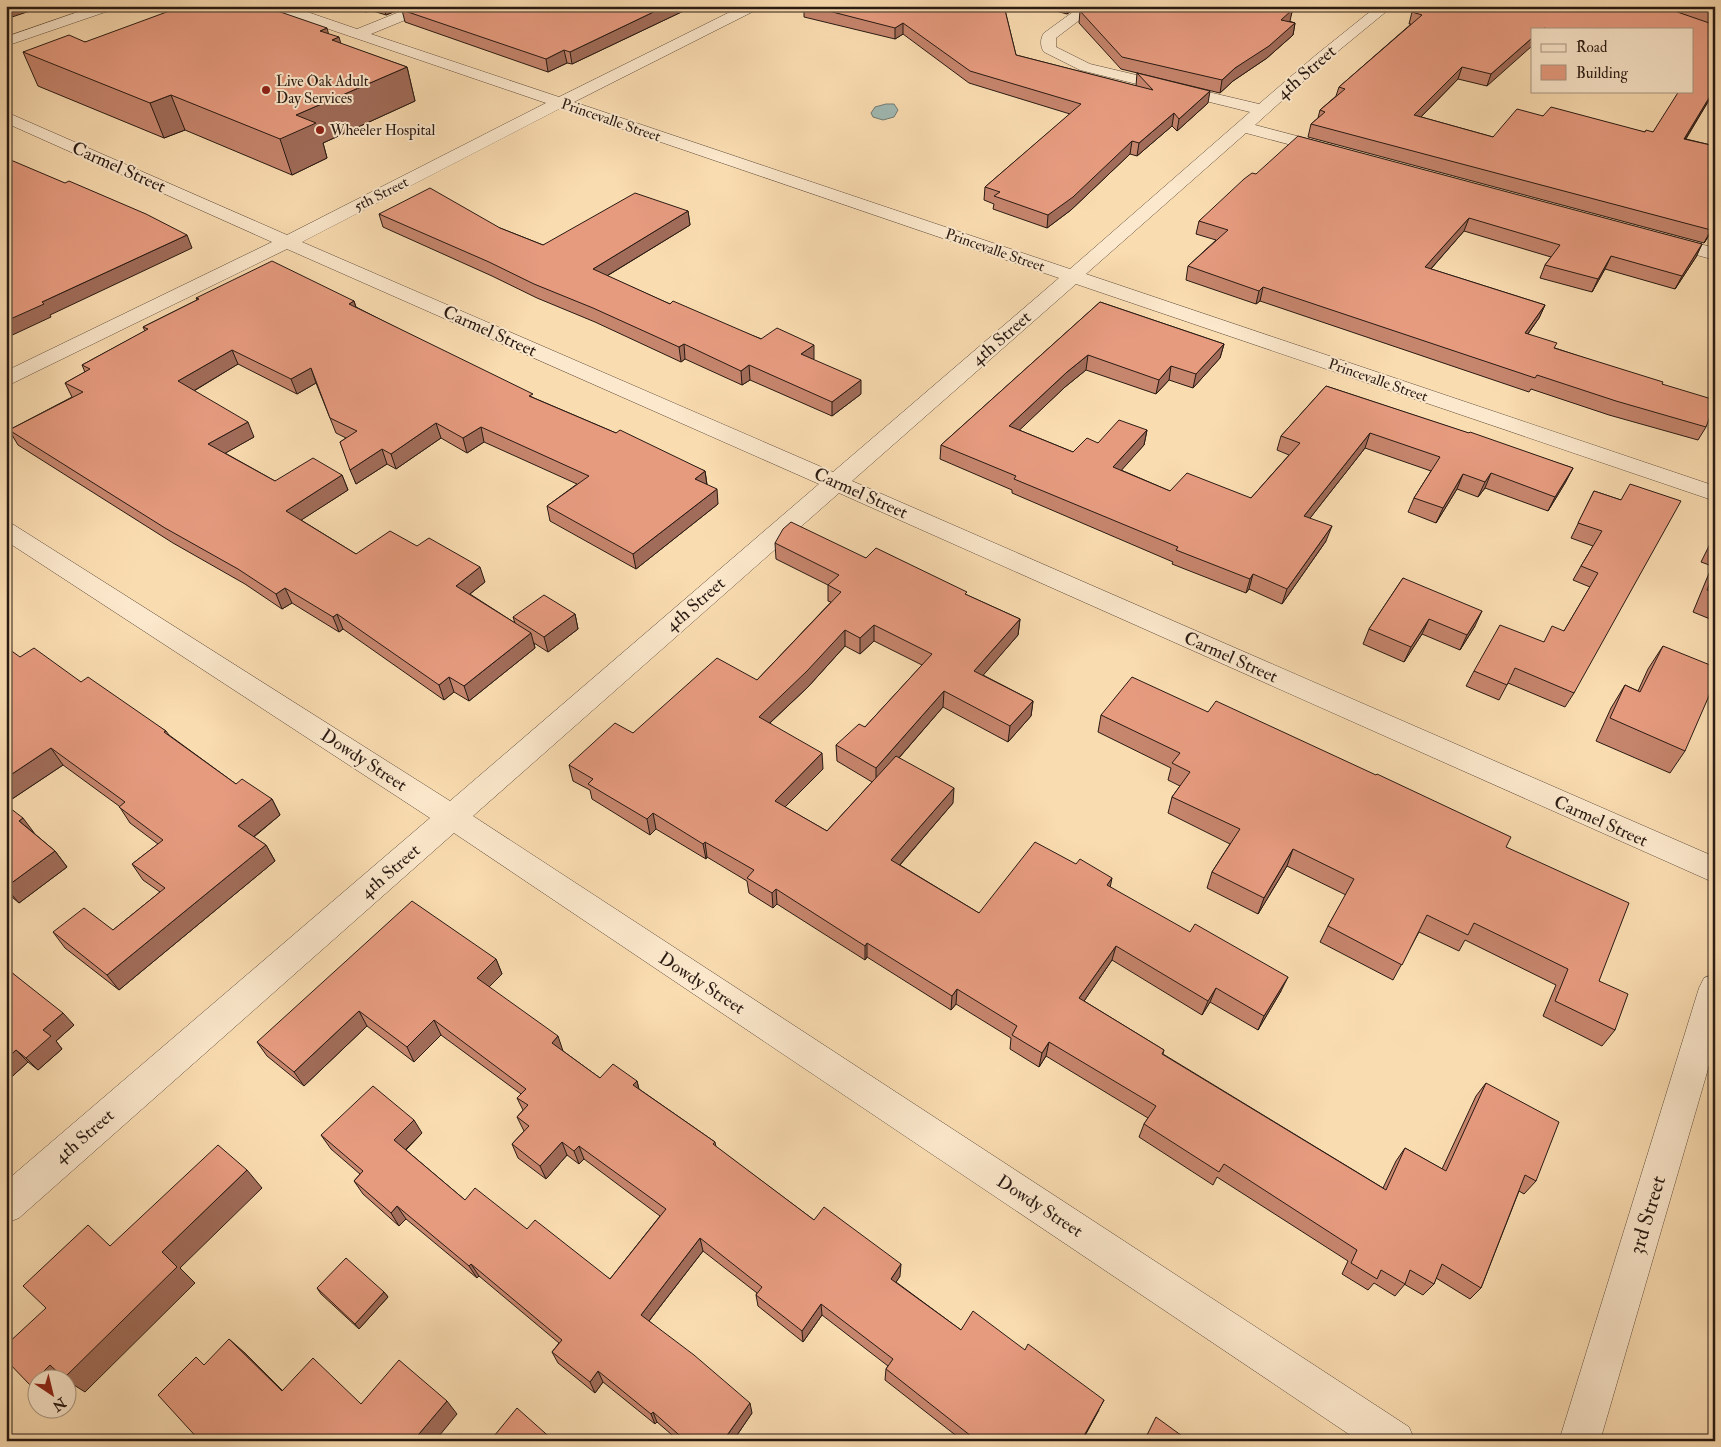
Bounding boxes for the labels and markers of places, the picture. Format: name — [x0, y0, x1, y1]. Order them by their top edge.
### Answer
place label: Live Oak Adult Day Services — [276, 72, 369, 108]
marker: Live Oak Adult Day Services — [260, 84, 272, 96]
place label: Wheeler Hospital — [329, 121, 436, 141]
marker: Wheeler Hospital — [314, 124, 326, 136]

